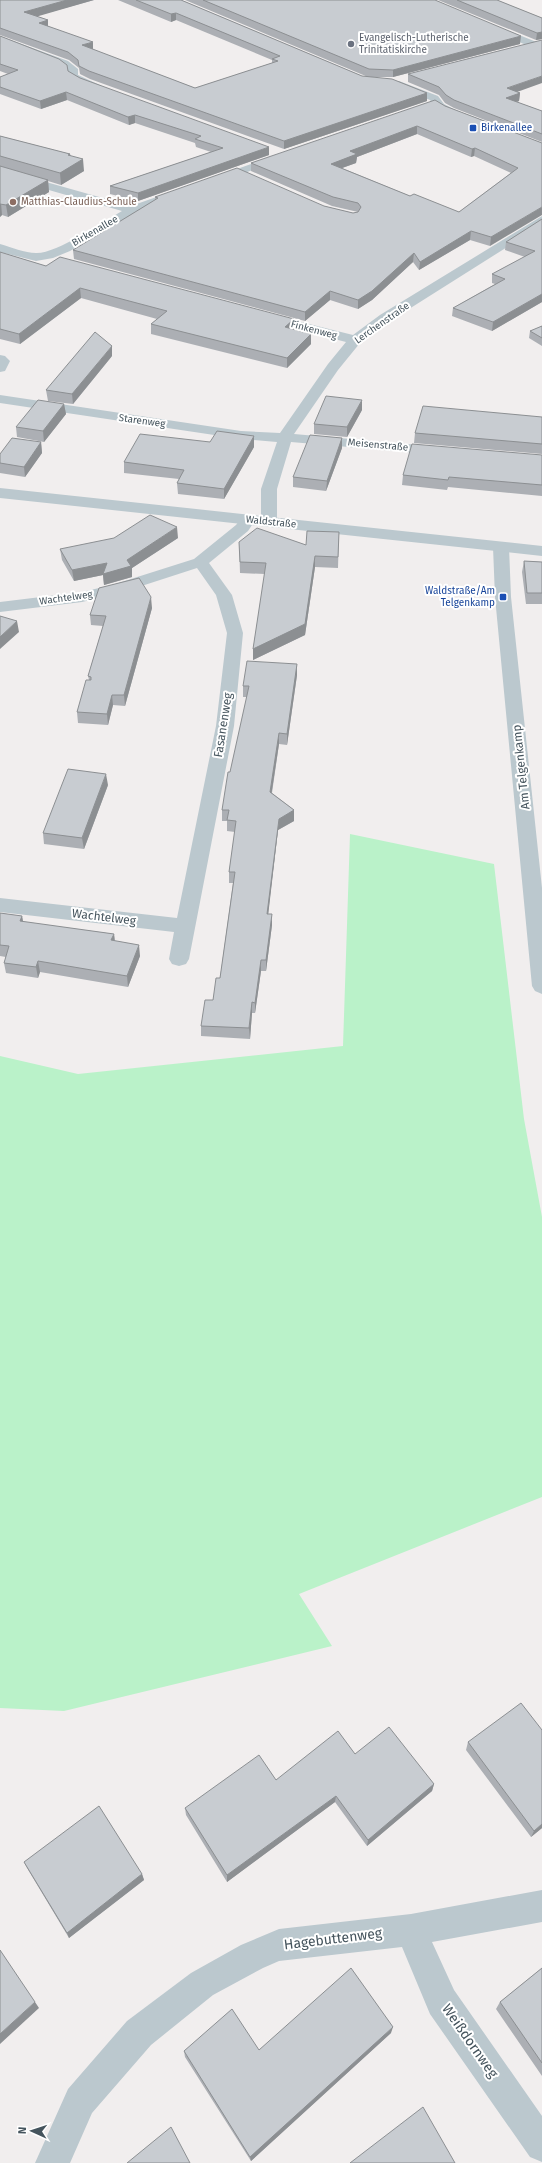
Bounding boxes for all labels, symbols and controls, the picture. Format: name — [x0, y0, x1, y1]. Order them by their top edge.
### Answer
place label: Evangelisch-Lutherische Trinitatiskirche — [359, 32, 469, 56]
marker: Evangelisch-Lutherische Trinitatiskirche — [346, 39, 356, 49]
place label: Birkenallee — [481, 122, 532, 134]
marker: Birkenallee — [468, 123, 478, 133]
place label: Matthias-Claudius-Schule — [21, 196, 137, 208]
marker: Matthias-Claudius-Schule — [8, 197, 18, 207]
street label: Birkenallee — [70, 213, 120, 249]
street label: Lerchenstraße — [352, 300, 412, 346]
street label: Finkenweg — [290, 318, 339, 342]
street label: Starenweg — [118, 412, 167, 430]
street label: Meisenstraße — [347, 436, 409, 454]
street label: Waldstraße — [245, 513, 297, 531]
place label: Waldstraße/Am Telgenkamp — [425, 585, 495, 609]
street label: Wachtelweg — [39, 588, 94, 608]
marker: Waldstraße/Am Telgenkamp — [498, 592, 508, 602]
street label: Fasanenweg — [211, 691, 235, 758]
street label: Am Telgenkamp — [510, 724, 532, 810]
street label: Wachtelweg — [71, 906, 138, 928]
street label: Hagebuttenweg — [283, 1924, 384, 1953]
street label: Weißdornweg — [438, 2001, 502, 2082]
north arrow — [12, 2111, 52, 2151]
text: N — [16, 2127, 29, 2134]

